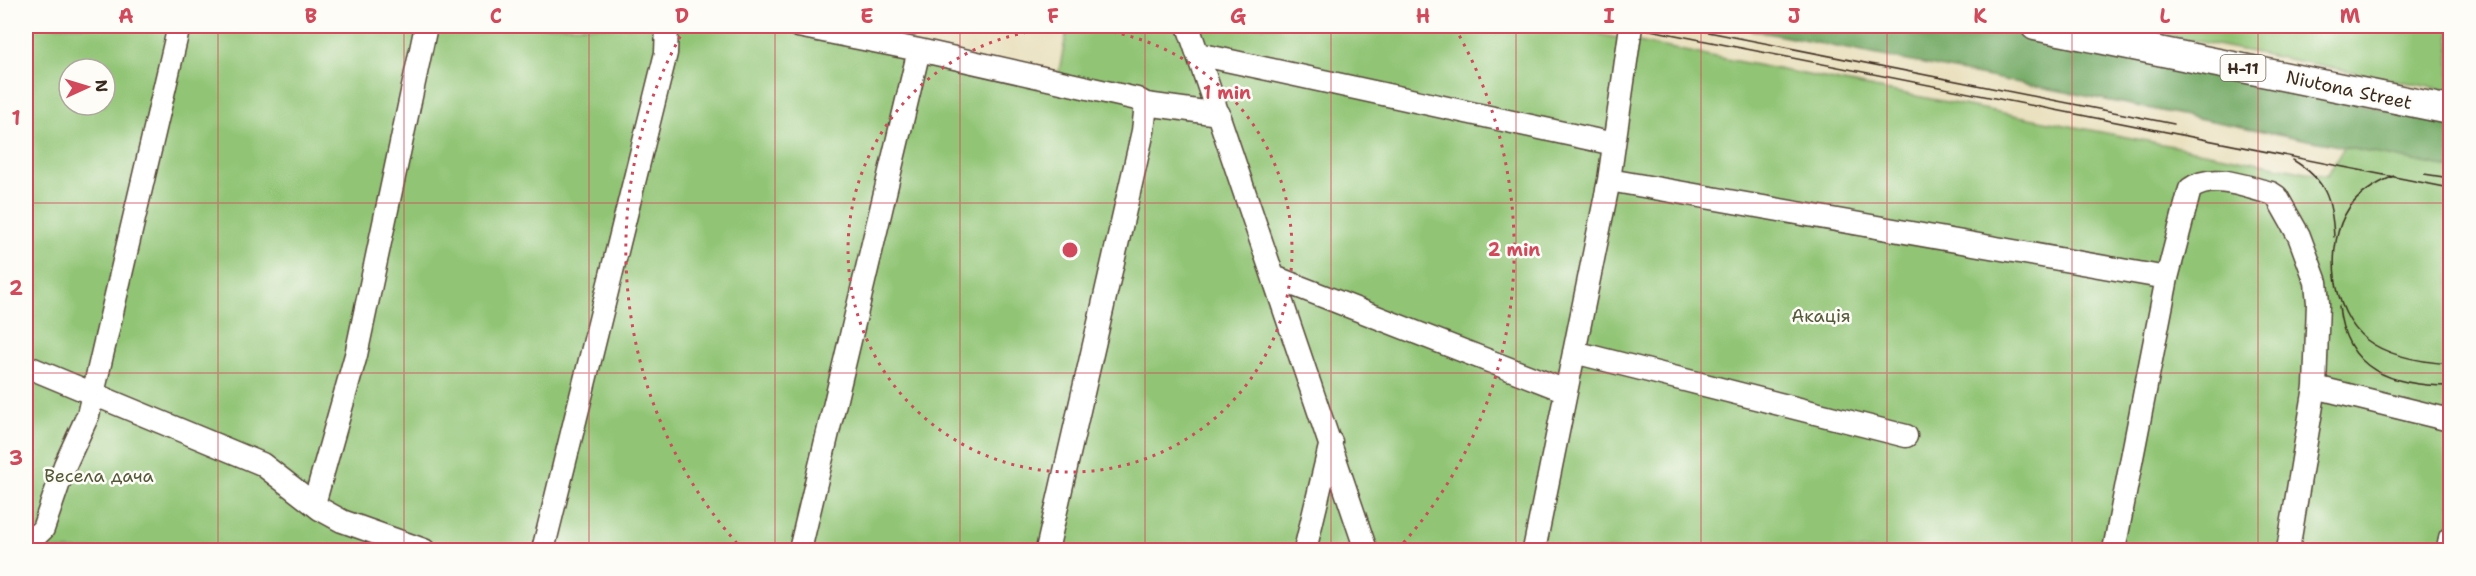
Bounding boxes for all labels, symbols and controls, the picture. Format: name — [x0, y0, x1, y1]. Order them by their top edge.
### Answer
text: A — [118, 3, 134, 29]
text: B — [305, 3, 317, 29]
text: C — [490, 3, 502, 29]
text: D — [675, 3, 689, 29]
text: E — [860, 3, 874, 29]
text: F — [1047, 3, 1059, 29]
text: G — [1230, 3, 1246, 29]
text: H — [1416, 3, 1430, 29]
text: I — [1603, 3, 1615, 29]
text: J — [1788, 3, 1801, 29]
text: K — [1973, 3, 1987, 29]
text: L — [2160, 3, 2171, 29]
text: M — [2340, 3, 2361, 29]
road number: Н-11 — [2220, 55, 2266, 81]
north arrow — [57, 57, 117, 117]
street label: Niutona Street — [2284, 65, 2414, 115]
text: N — [91, 79, 112, 93]
text: 1 min — [1203, 81, 1251, 105]
text: 1 — [11, 105, 21, 131]
text: 2 min — [1488, 238, 1540, 262]
centre of rings — [1060, 240, 1080, 260]
text: 2 — [9, 275, 23, 301]
park label: Акація — [1791, 304, 1851, 328]
text: 3 — [9, 445, 23, 471]
park label: Весела дача — [44, 464, 154, 488]

